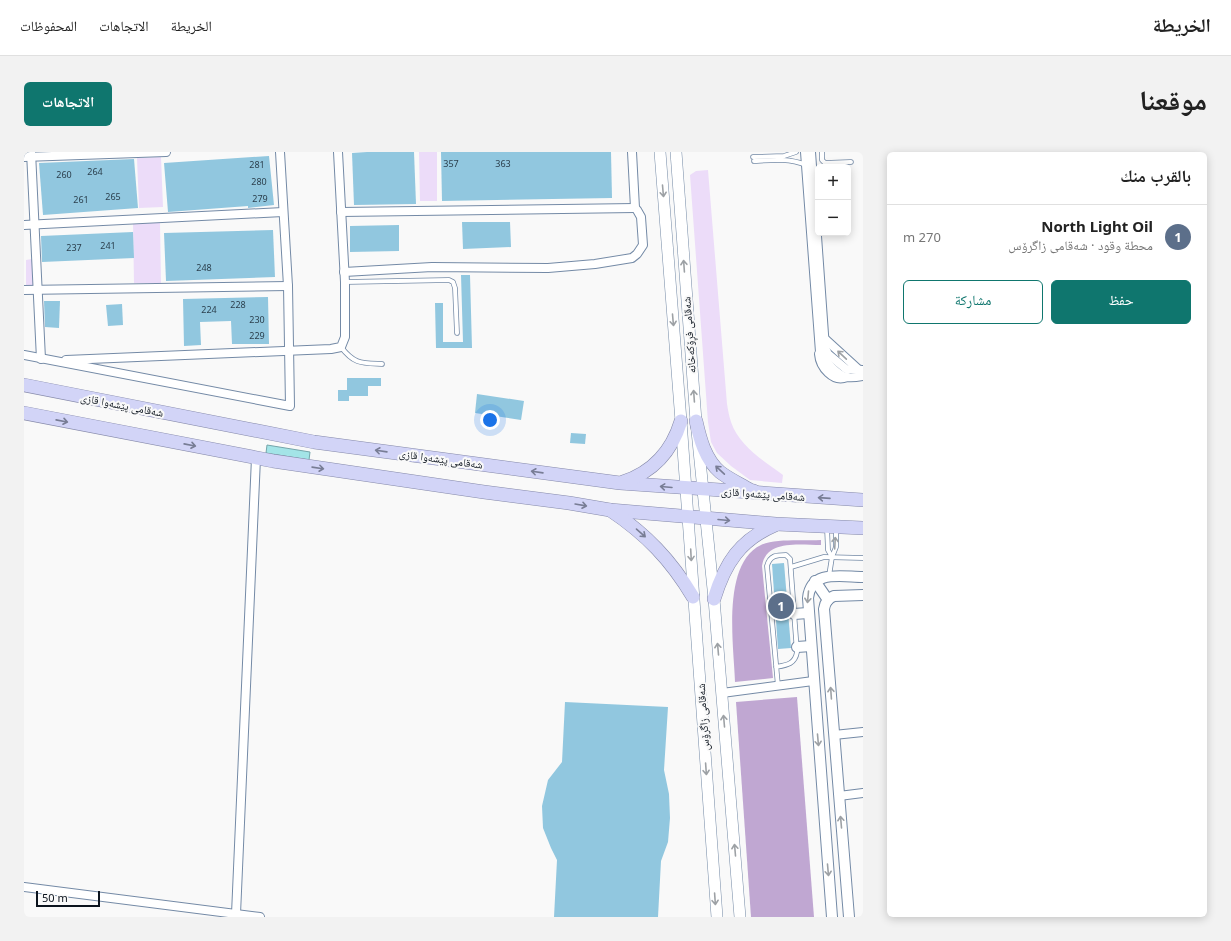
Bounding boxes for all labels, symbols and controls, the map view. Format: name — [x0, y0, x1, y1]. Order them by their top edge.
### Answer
text: الخريطة — [1153, 12, 1211, 38]
text: المحفوظات — [20, 16, 77, 35]
text: الاتجاهات — [99, 16, 149, 35]
text: الخريطة — [171, 16, 212, 35]
text: موقعنا — [1139, 80, 1207, 118]
button: الاتجاهات — [24, 82, 112, 126]
house number: 357 — [443, 157, 459, 170]
house number: 363 — [495, 157, 511, 170]
house number: 281 — [249, 158, 265, 171]
map controls — [815, 164, 851, 236]
button: + — [815, 164, 851, 200]
text: بالقرب منك — [1120, 164, 1191, 187]
house number: 264 — [87, 165, 103, 178]
house number: 260 — [56, 168, 72, 181]
house number: 280 — [251, 175, 267, 188]
one-way arrow — [659, 184, 666, 197]
house number: 265 — [105, 190, 121, 203]
house number: 279 — [252, 192, 268, 205]
house number: 261 — [73, 193, 89, 206]
button: − — [815, 200, 851, 236]
text: North Light Oil — [1041, 216, 1153, 236]
text: 270 m — [903, 228, 941, 246]
text: 1 — [1174, 228, 1182, 246]
text: محطة وقود · شەقامی زاگرۆس — [1008, 236, 1153, 254]
house number: 241 — [100, 239, 116, 252]
house number: 237 — [66, 241, 82, 254]
one-way arrow — [681, 260, 688, 273]
house number: 248 — [196, 261, 212, 274]
button: مشاركة — [903, 280, 1043, 324]
button: حفظ — [1051, 280, 1191, 324]
street label: شەقامی فڕۆکەخانە — [678, 296, 701, 374]
house number: 228 — [230, 298, 246, 311]
house number: 224 — [201, 303, 217, 316]
house number: 230 — [249, 313, 265, 326]
one-way arrow — [670, 313, 677, 326]
house number: 229 — [249, 329, 265, 342]
one-way arrow — [837, 350, 847, 359]
street label: شەقامی پێشەوا قازی — [79, 389, 165, 420]
one-way arrow — [691, 390, 698, 403]
your location — [480, 410, 500, 430]
one-way arrow — [55, 417, 68, 425]
one-way arrow — [183, 441, 196, 449]
street label: شەقامی پێشەوا قازی — [398, 445, 484, 472]
one-way arrow — [375, 447, 388, 455]
one-way arrow — [311, 464, 324, 472]
one-way arrow — [715, 465, 725, 474]
one-way arrow — [531, 468, 544, 476]
one-way arrow — [660, 483, 673, 490]
street label: شەقامی پێشەوا قازی — [721, 483, 806, 504]
one-way arrow — [818, 494, 831, 501]
one-way arrow — [574, 501, 587, 509]
one-way arrow — [717, 516, 730, 523]
one-way arrow — [636, 529, 647, 538]
one-way arrow — [832, 536, 839, 549]
one-way arrow — [687, 548, 694, 561]
one-way arrow — [805, 590, 812, 603]
pin: 1 — [768, 591, 794, 621]
one-way arrow — [715, 643, 722, 656]
street label: شەقامی زاگرۆس — [693, 683, 712, 751]
one-way arrow — [827, 687, 834, 700]
one-way arrow — [721, 715, 728, 728]
one-way arrow — [814, 733, 821, 746]
one-way arrow — [703, 762, 710, 775]
one-way arrow — [837, 816, 845, 829]
one-way arrow — [731, 844, 739, 857]
one-way arrow — [825, 863, 832, 876]
scale bar — [36, 889, 100, 908]
text: 50 m — [42, 890, 68, 905]
one-way arrow — [712, 892, 719, 905]

